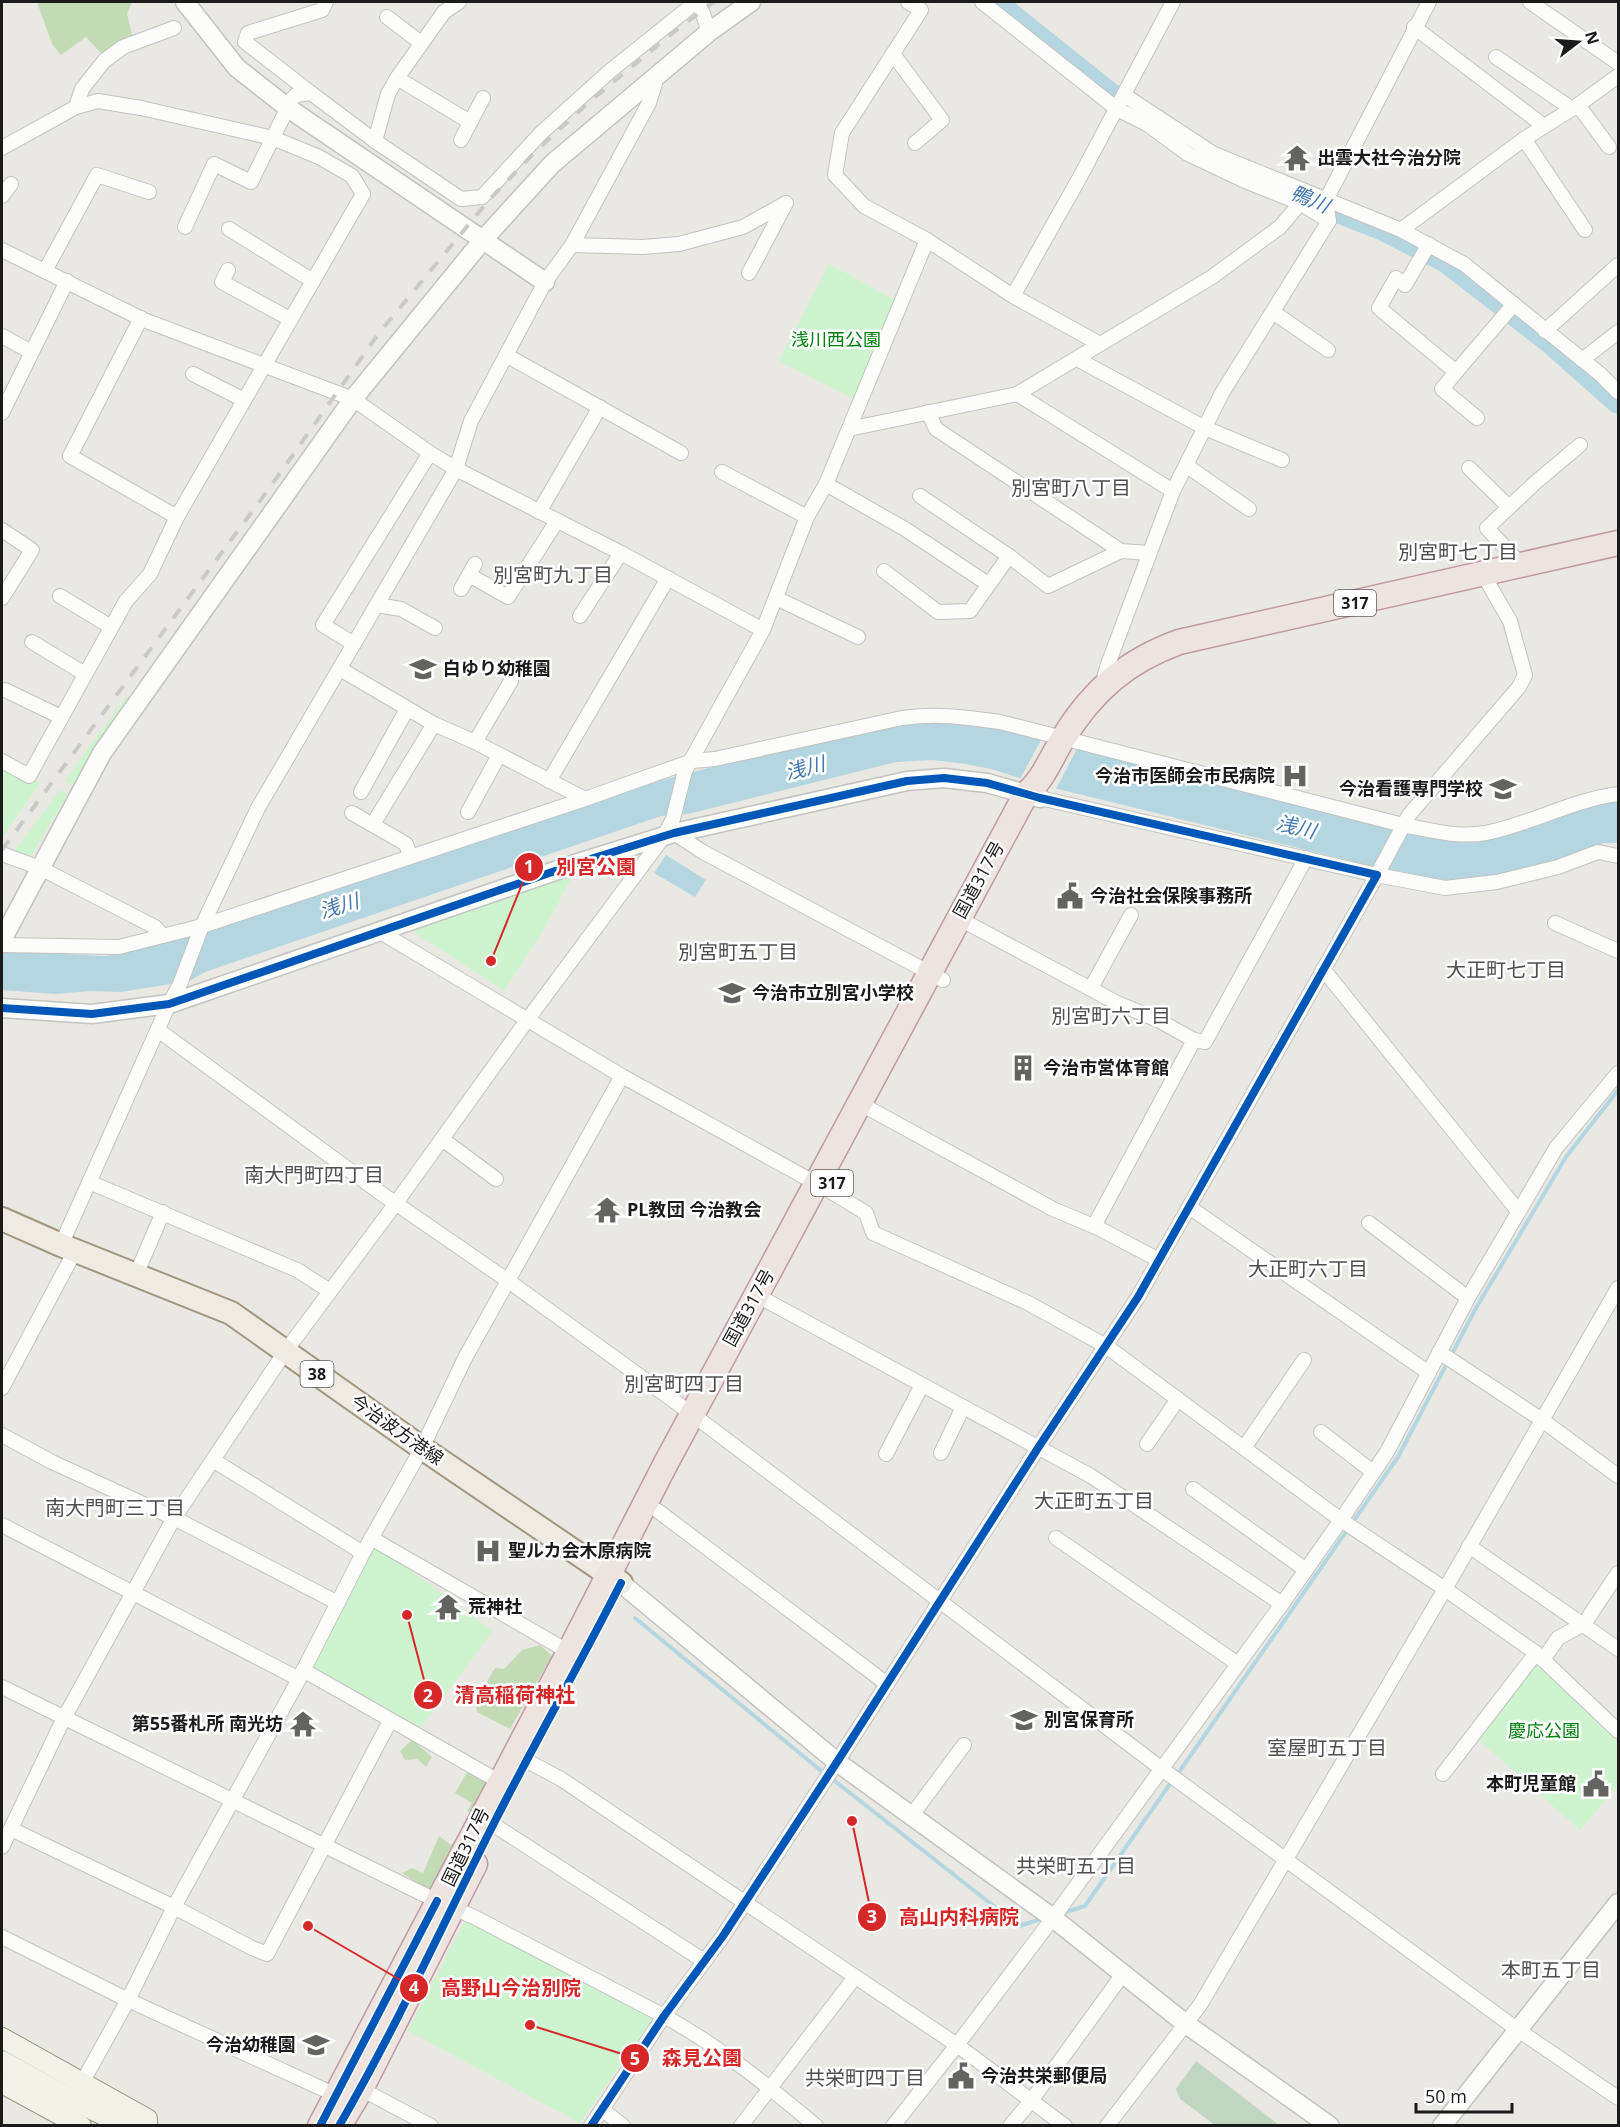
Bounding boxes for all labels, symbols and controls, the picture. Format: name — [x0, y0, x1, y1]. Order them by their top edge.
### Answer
north arrow — [1548, 12, 1608, 72]
text: N — [1580, 28, 1605, 47]
temple icon: 出雲大社今治分院 — [1282, 143, 1312, 173]
place label: 出雲大社今治分院 — [1317, 145, 1461, 169]
water label: 鴨川 — [1287, 178, 1336, 220]
park label: 浅川西公園 — [791, 327, 881, 351]
district label: 別宮町八丁目 — [1011, 474, 1131, 501]
district label: 別宮町七丁目 — [1398, 538, 1518, 565]
district label: 別宮町九丁目 — [493, 561, 613, 588]
road number: 317 — [1334, 590, 1376, 616]
school or university icon: 白ゆり幼稚園 — [408, 654, 438, 684]
place label: 白ゆり幼稚園 — [443, 656, 551, 680]
water label: 浅川 — [782, 749, 829, 785]
hospital icon: 今治市医師会市民病院 — [1280, 761, 1310, 791]
place label: 今治市医師会市民病院 — [1095, 763, 1275, 787]
school or university icon: 今治看護専門学校 — [1488, 774, 1518, 804]
place label: 今治看護専門学校 — [1339, 776, 1483, 800]
water label: 浅川 — [1273, 809, 1321, 845]
street label: 国道317号 — [947, 837, 1009, 922]
callout: 別宮公園 — [514, 848, 648, 886]
text: 別宮公園 — [556, 853, 636, 880]
text: 1 — [524, 854, 534, 878]
public building icon: 今治社会保険事務所 — [1055, 881, 1085, 911]
place label: 今治社会保険事務所 — [1090, 883, 1252, 907]
water label: 浅川 — [316, 886, 364, 924]
district label: 別宮町五丁目 — [678, 938, 798, 965]
district label: 大正町七丁目 — [1446, 956, 1566, 983]
school or university icon: 今治市立別宮小学校 — [717, 978, 747, 1008]
place label: 今治市立別宮小学校 — [752, 980, 914, 1004]
district label: 別宮町六丁目 — [1051, 1002, 1171, 1029]
building icon: 今治市営体育館 — [1008, 1053, 1038, 1083]
place label: 今治市営体育館 — [1043, 1055, 1169, 1079]
district label: 南大門町四丁目 — [244, 1161, 384, 1188]
road number: 317 — [811, 1170, 853, 1196]
temple icon: PL教団 今治教会 — [592, 1195, 622, 1225]
place label: PL教団 今治教会 — [627, 1197, 761, 1221]
district label: 大正町六丁目 — [1248, 1255, 1368, 1282]
street label: 国道317号 — [717, 1265, 779, 1350]
road number: 38 — [300, 1361, 334, 1387]
district label: 別宮町四丁目 — [624, 1370, 744, 1397]
street label: 今治波方港線 — [346, 1388, 449, 1470]
district label: 大正町五丁目 — [1034, 1487, 1154, 1514]
district label: 南大門町三丁目 — [45, 1494, 185, 1521]
hospital icon: 聖ルカ会木原病院 — [473, 1536, 503, 1566]
place label: 聖ルカ会木原病院 — [508, 1538, 651, 1562]
temple icon: 荒神社 — [433, 1592, 463, 1622]
place label: 荒神社 — [468, 1594, 522, 1618]
callout: 清高稲荷神社 — [413, 1676, 587, 1714]
text: 清高稲荷神社 — [455, 1681, 575, 1708]
text: 2 — [423, 1683, 433, 1707]
school or university icon: 別宮保育所 — [1009, 1705, 1039, 1735]
place label: 別宮保育所 — [1044, 1707, 1134, 1731]
temple icon: 第55番札所 南光坊 — [288, 1709, 318, 1739]
place label: 第55番札所 南光坊 — [132, 1711, 283, 1735]
park label: 慶応公園 — [1508, 1718, 1580, 1742]
district label: 室屋町五丁目 — [1267, 1734, 1387, 1761]
public building icon: 本町児童館 — [1581, 1769, 1611, 1799]
place label: 本町児童館 — [1486, 1771, 1576, 1795]
street label: 国道317号 — [436, 1803, 494, 1890]
district label: 共栄町五丁目 — [1016, 1852, 1136, 1879]
callout: 高山内科病院 — [857, 1898, 1031, 1936]
text: 高山内科病院 — [899, 1903, 1019, 1930]
text: 3 — [867, 1904, 877, 1928]
district label: 本町五丁目 — [1501, 1956, 1601, 1983]
callout: 高野山今治別院 — [399, 1969, 593, 2007]
text: 高野山今治別院 — [441, 1974, 581, 2001]
text: 4 — [409, 1975, 419, 1999]
school or university icon: 今治幼稚園 — [301, 2030, 331, 2060]
place label: 今治幼稚園 — [206, 2032, 296, 2056]
callout: 森見公園 — [620, 2039, 754, 2077]
text: 森見公園 — [662, 2044, 742, 2071]
text: 5 — [630, 2046, 640, 2070]
public building icon: 今治共栄郵便局 — [946, 2061, 976, 2091]
place label: 今治共栄郵便局 — [981, 2063, 1107, 2087]
district label: 共栄町四丁目 — [805, 2064, 925, 2091]
scale bar — [1416, 2076, 1512, 2114]
text: 50 m — [1425, 2084, 1467, 2108]

